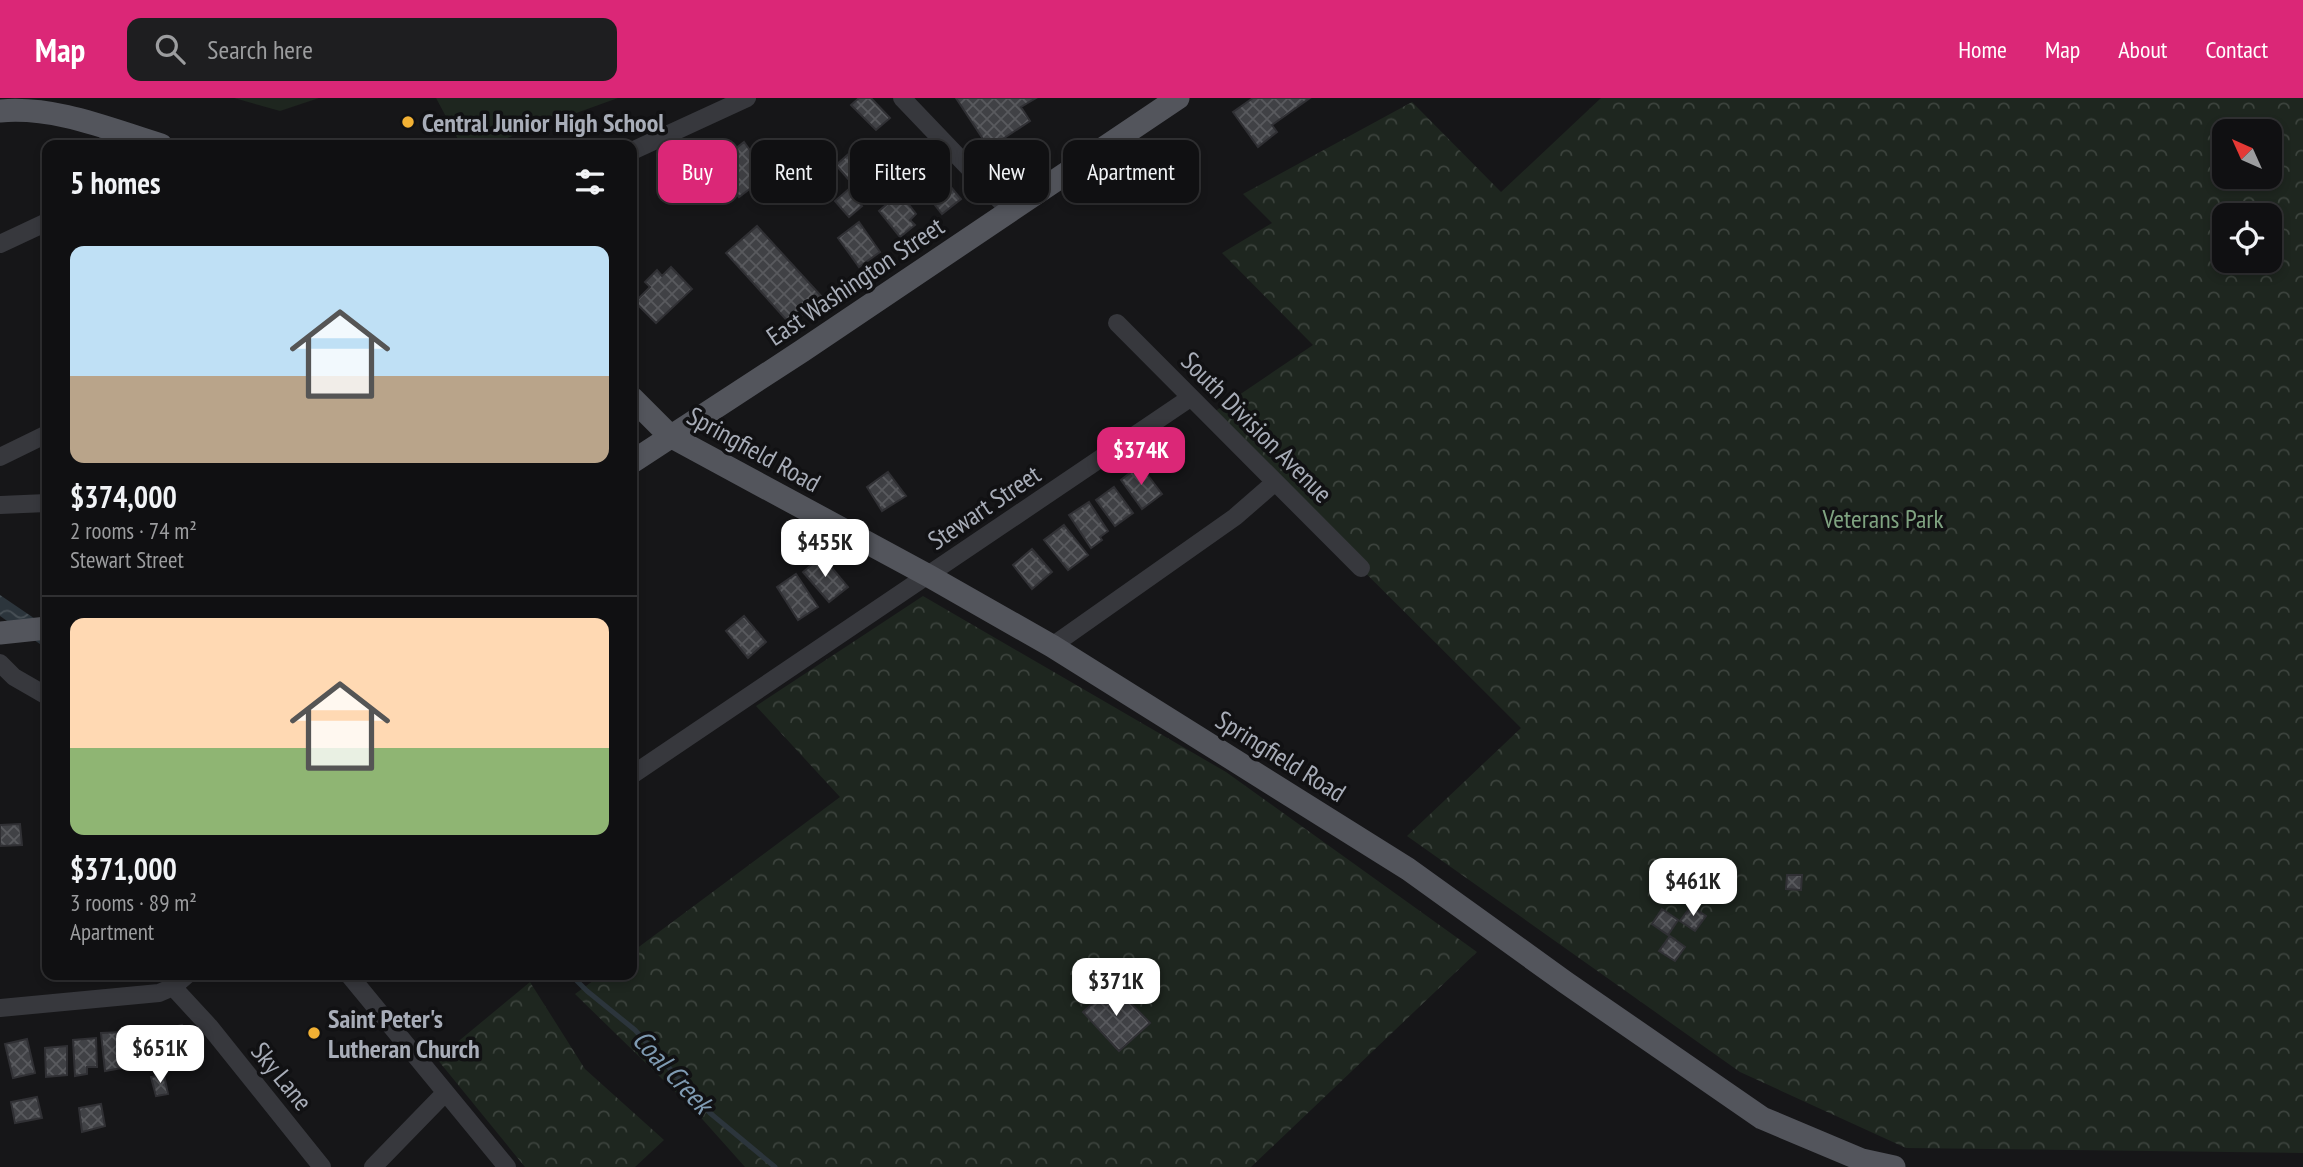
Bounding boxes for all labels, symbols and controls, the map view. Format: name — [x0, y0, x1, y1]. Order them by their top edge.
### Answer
search box — [127, 18, 617, 81]
text: Map — [35, 28, 85, 71]
icon: search — [151, 30, 189, 68]
text: Search here — [207, 33, 313, 66]
text: Home — [1958, 34, 2007, 65]
text: Map — [2045, 34, 2080, 65]
text: About — [2118, 34, 2167, 65]
text: Contact — [2205, 34, 2268, 65]
place label: Central Junior High School — [422, 106, 665, 139]
marker: Central Junior High School — [400, 114, 416, 130]
north arrow — [2212, 119, 2282, 189]
map controls — [2212, 119, 2282, 273]
chip: Buy — [658, 140, 737, 203]
chip: Rent — [751, 140, 836, 203]
chip: Filters — [850, 140, 950, 203]
chip: New — [964, 140, 1049, 203]
chip: Apartment — [1063, 140, 1199, 203]
text: 5 homes — [70, 163, 161, 202]
icon: filters — [571, 163, 609, 201]
button: locate — [2212, 203, 2282, 273]
street label: East Washington Street — [760, 209, 950, 353]
icon: home — [277, 291, 403, 417]
street label: South Division Avenue — [1174, 344, 1340, 510]
street label: Springfield Road — [682, 399, 826, 499]
pin: $374K — [1092, 428, 1190, 487]
text: $374K — [1113, 435, 1169, 464]
street label: Stewart Street — [921, 457, 1047, 557]
text: $374,000 — [70, 477, 177, 516]
park label: Veterans Park — [1821, 502, 1944, 535]
text: 2 rooms · 74 m² — [70, 516, 197, 545]
pin: $455K — [776, 519, 874, 579]
text: $455K — [797, 527, 853, 556]
text: Stewart Street — [70, 545, 184, 574]
icon: home — [277, 663, 403, 789]
street label: Springfield Road — [1210, 703, 1352, 809]
text: $371,000 — [70, 849, 177, 888]
pin: $461K — [1644, 858, 1742, 918]
text: $461K — [1665, 866, 1721, 895]
text: 3 rooms · 89 m² — [70, 888, 197, 917]
text: Apartment — [70, 917, 154, 946]
pin: $371K — [1067, 958, 1165, 1018]
text: $371K — [1088, 966, 1144, 995]
place label: Saint Peter's Lutheran Church — [328, 1002, 480, 1065]
water label: Coal Creek — [625, 1021, 723, 1123]
marker: Saint Peter's Lutheran Church — [306, 1025, 322, 1041]
pin: $651K — [111, 1026, 209, 1085]
text: $651K — [132, 1033, 188, 1062]
street label: Sky Lane — [244, 1035, 320, 1117]

